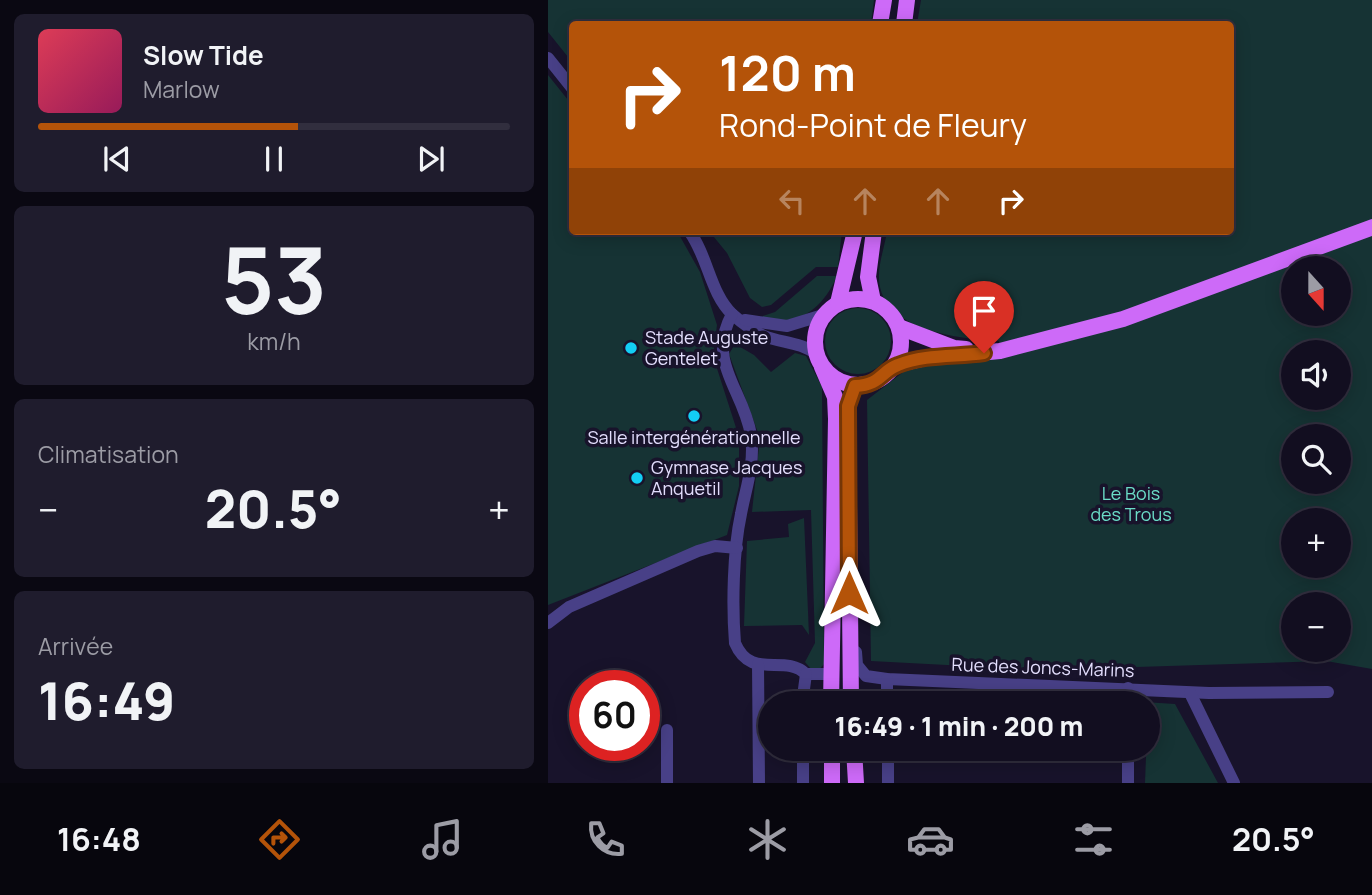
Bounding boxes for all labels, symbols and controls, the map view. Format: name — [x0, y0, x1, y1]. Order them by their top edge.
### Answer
text: Slow Tide — [143, 37, 264, 73]
text: 120 m — [719, 39, 856, 106]
icon: right — [604, 49, 695, 140]
text: Marlow — [143, 73, 220, 105]
text: Rond-Point de Fleury — [719, 103, 1027, 147]
icon: previous — [98, 140, 136, 178]
icon: pause — [255, 140, 293, 178]
icon: next — [412, 140, 450, 178]
icon: left — [773, 182, 811, 220]
icon: ahead — [846, 182, 884, 220]
icon: ahead — [919, 182, 957, 220]
icon: right — [992, 182, 1030, 220]
text: 53 — [221, 217, 327, 341]
north arrow — [1281, 256, 1351, 326]
map controls — [1281, 256, 1351, 662]
pin — [954, 281, 1014, 353]
icon: arrive — [965, 292, 1003, 330]
text: km/h — [247, 325, 301, 357]
place label: Stade Auguste Gentelet — [645, 325, 768, 370]
marker: Stade Auguste Gentelet — [623, 340, 639, 356]
button: sound — [1281, 340, 1351, 410]
marker: Salle intergénérationnelle — [686, 408, 702, 424]
button: search — [1281, 424, 1351, 494]
place label: Salle intergénérationnelle — [587, 425, 801, 449]
text: Climatisation — [38, 438, 179, 470]
place label: Gymnase Jacques Anquetil — [651, 455, 802, 500]
marker: Gymnase Jacques Anquetil — [629, 470, 645, 486]
text: 20.5° — [205, 473, 342, 544]
park label: Le Bois des Trous — [1090, 481, 1172, 526]
text: − — [38, 483, 59, 535]
text: + — [488, 483, 510, 535]
button: + — [1281, 508, 1351, 578]
position arrow — [812, 556, 886, 630]
button: − — [1281, 592, 1351, 662]
text: Arrivée — [38, 630, 113, 662]
street label: Rue des Joncs-Marins — [951, 652, 1135, 682]
text: 16:49 — [38, 665, 175, 736]
speed limit sign: 60 — [569, 670, 660, 761]
text: 16:49 · 1 min · 200 m — [835, 708, 1083, 744]
icon: directions — [255, 815, 304, 864]
icon: music — [418, 815, 467, 864]
icon: phone — [581, 815, 630, 864]
icon: climate — [743, 815, 792, 864]
icon: car — [906, 815, 955, 864]
icon: filters — [1069, 815, 1118, 864]
text: 16:48 — [57, 817, 141, 861]
text: 20.5° — [1232, 817, 1315, 861]

